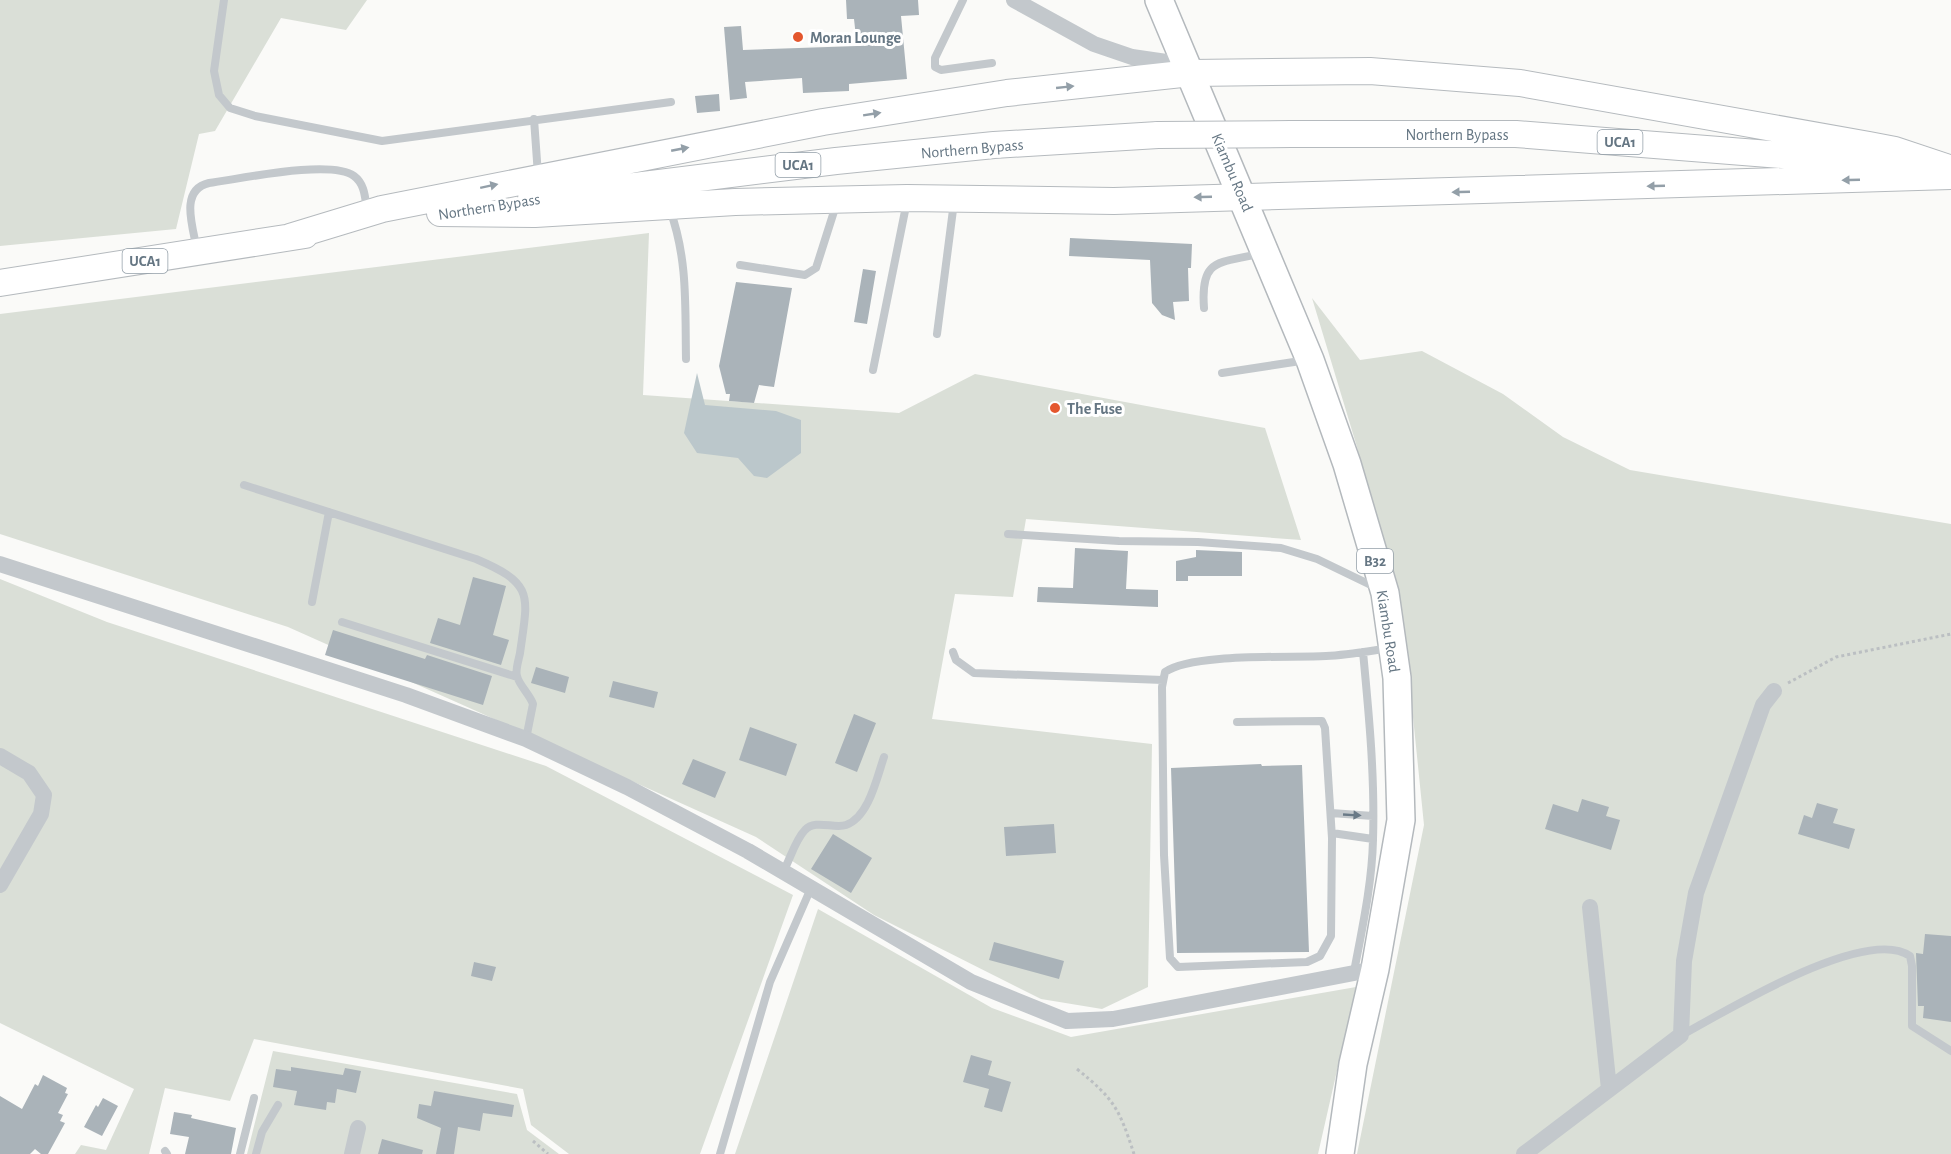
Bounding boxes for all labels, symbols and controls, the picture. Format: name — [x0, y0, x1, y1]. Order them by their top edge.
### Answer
marker: Moran Lounge — [791, 30, 805, 44]
place label: Moran Lounge — [810, 30, 902, 46]
one-way arrow — [1056, 82, 1075, 92]
one-way arrow — [863, 109, 882, 118]
street label: Northern Bypass — [1405, 127, 1509, 144]
road number: UCA1 — [1598, 130, 1642, 154]
street label: Kiambu Road — [1208, 131, 1256, 214]
street label: Northern Bypass — [920, 137, 1024, 162]
one-way arrow — [671, 144, 690, 153]
road number: UCA1 — [776, 153, 820, 177]
one-way arrow — [1841, 175, 1860, 184]
one-way arrow — [480, 181, 498, 191]
one-way arrow — [1646, 181, 1665, 191]
one-way arrow — [1451, 187, 1470, 196]
street label: Northern Bypass — [437, 191, 542, 224]
one-way arrow — [1193, 193, 1212, 202]
road number: UCA1 — [122, 249, 168, 273]
marker: The Fuse — [1048, 401, 1062, 415]
place label: The Fuse — [1067, 401, 1123, 417]
road number: B32 — [1357, 549, 1393, 573]
street label: Kiambu Road — [1374, 589, 1402, 674]
one-way arrow — [1342, 810, 1361, 819]

